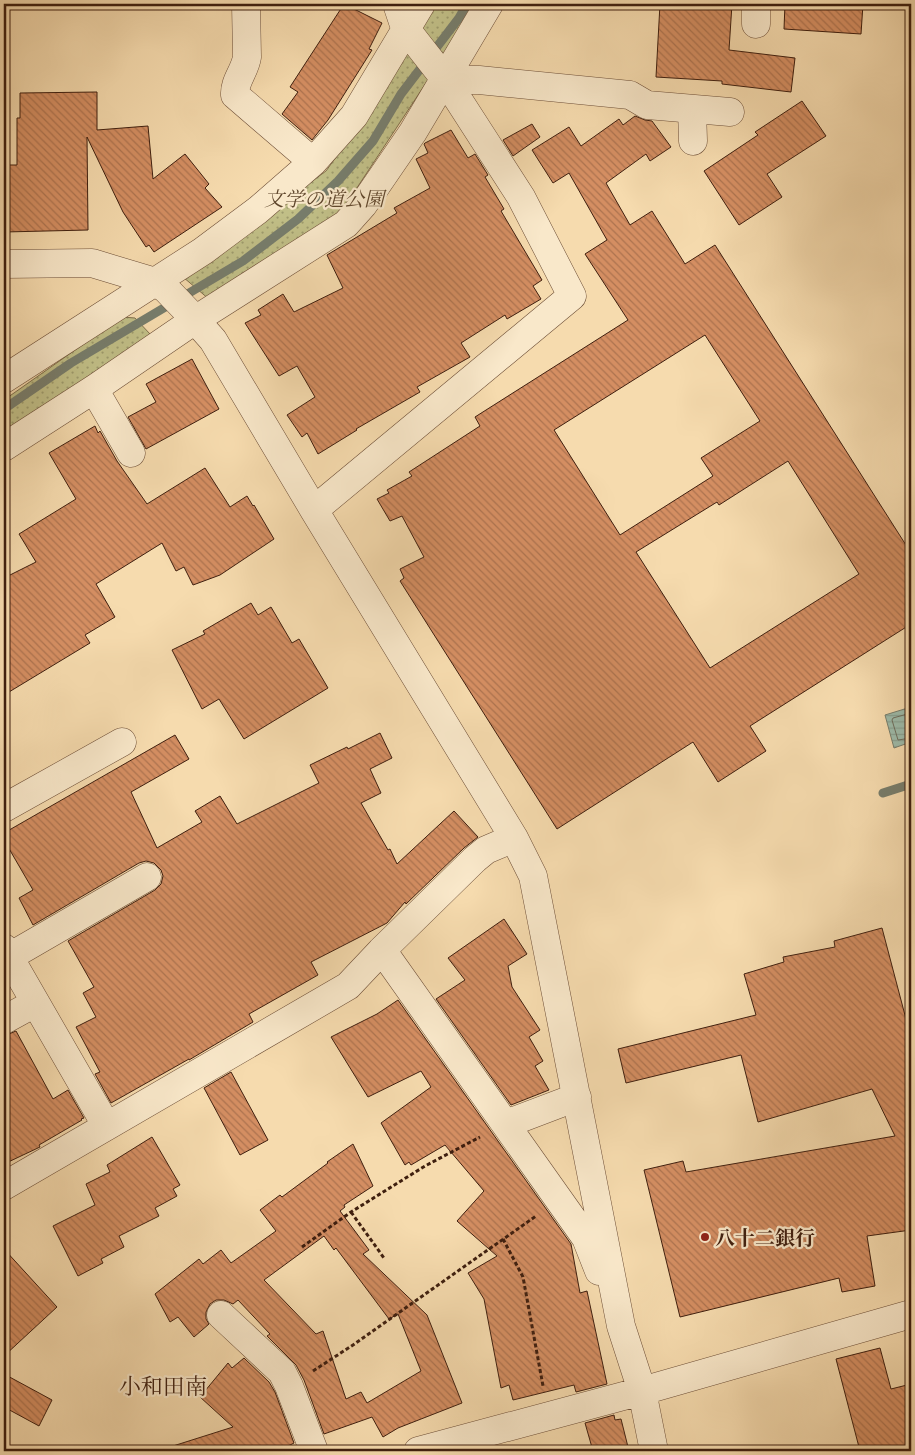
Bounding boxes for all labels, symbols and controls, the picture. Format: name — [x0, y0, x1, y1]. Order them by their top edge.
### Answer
park label: 文学の道公園 — [264, 184, 387, 213]
place label: 八十二銀行 — [715, 1223, 815, 1252]
marker: 八十二銀行 — [699, 1231, 711, 1243]
district label: 小和田南 — [119, 1370, 207, 1402]

